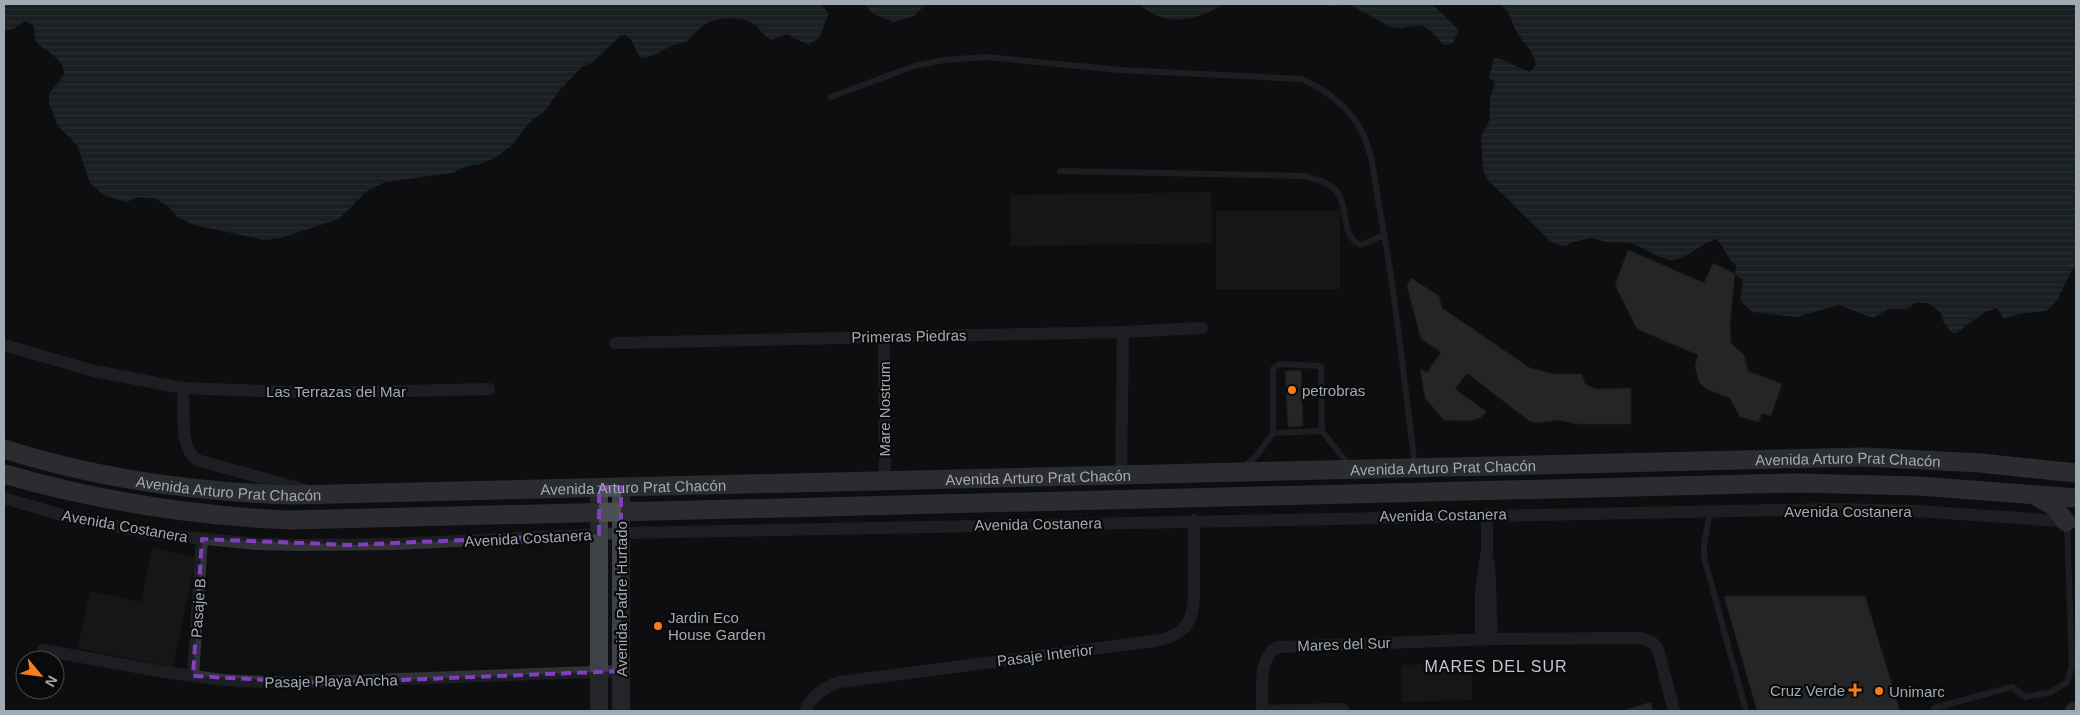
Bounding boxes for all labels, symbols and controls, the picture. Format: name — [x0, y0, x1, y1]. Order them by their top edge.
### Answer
street label: Primeras Piedras — [851, 326, 967, 346]
street label: Mare Nostrum — [876, 361, 893, 457]
place label: petrobras — [1302, 382, 1365, 399]
street label: Las Terrazas del Mar — [266, 383, 406, 400]
marker: petrobras — [1286, 384, 1298, 396]
street label: Avenida Arturo Prat Chacón — [1755, 448, 1941, 469]
street label: Avenida Arturo Prat Chacón — [1350, 456, 1536, 478]
street label: Avenida Arturo Prat Chacón — [945, 466, 1131, 488]
street label: Avenida Arturo Prat Chacón — [135, 472, 321, 504]
street label: Avenida Arturo Prat Chacón — [540, 476, 726, 497]
street label: Avenida Costanera — [1784, 503, 1912, 520]
street label: Avenida Costanera — [1379, 505, 1507, 525]
street label: Avenida Costanera — [61, 507, 190, 546]
street label: Avenida Costanera — [974, 514, 1102, 534]
street label: Avenida Padre Hurtado — [613, 521, 630, 677]
street label: Avenida Costanera — [464, 526, 593, 550]
street label: Pasaje B — [187, 577, 209, 639]
place label: Jardin Eco House Garden — [668, 609, 766, 643]
marker: Jardin Eco House Garden — [652, 620, 664, 632]
street label: Mares del Sur — [1297, 634, 1391, 654]
street label: Pasaje Interior — [996, 641, 1094, 669]
north arrow — [15, 650, 65, 700]
district label: MARES DEL SUR — [1424, 658, 1568, 675]
street label: Pasaje Playa Ancha — [264, 671, 399, 691]
text: N — [42, 673, 61, 690]
place label: Cruz Verde — [1770, 682, 1845, 699]
place label: Unimarc — [1889, 683, 1945, 700]
marker: Cruz Verde — [1849, 684, 1861, 696]
marker: Unimarc — [1873, 685, 1885, 697]

